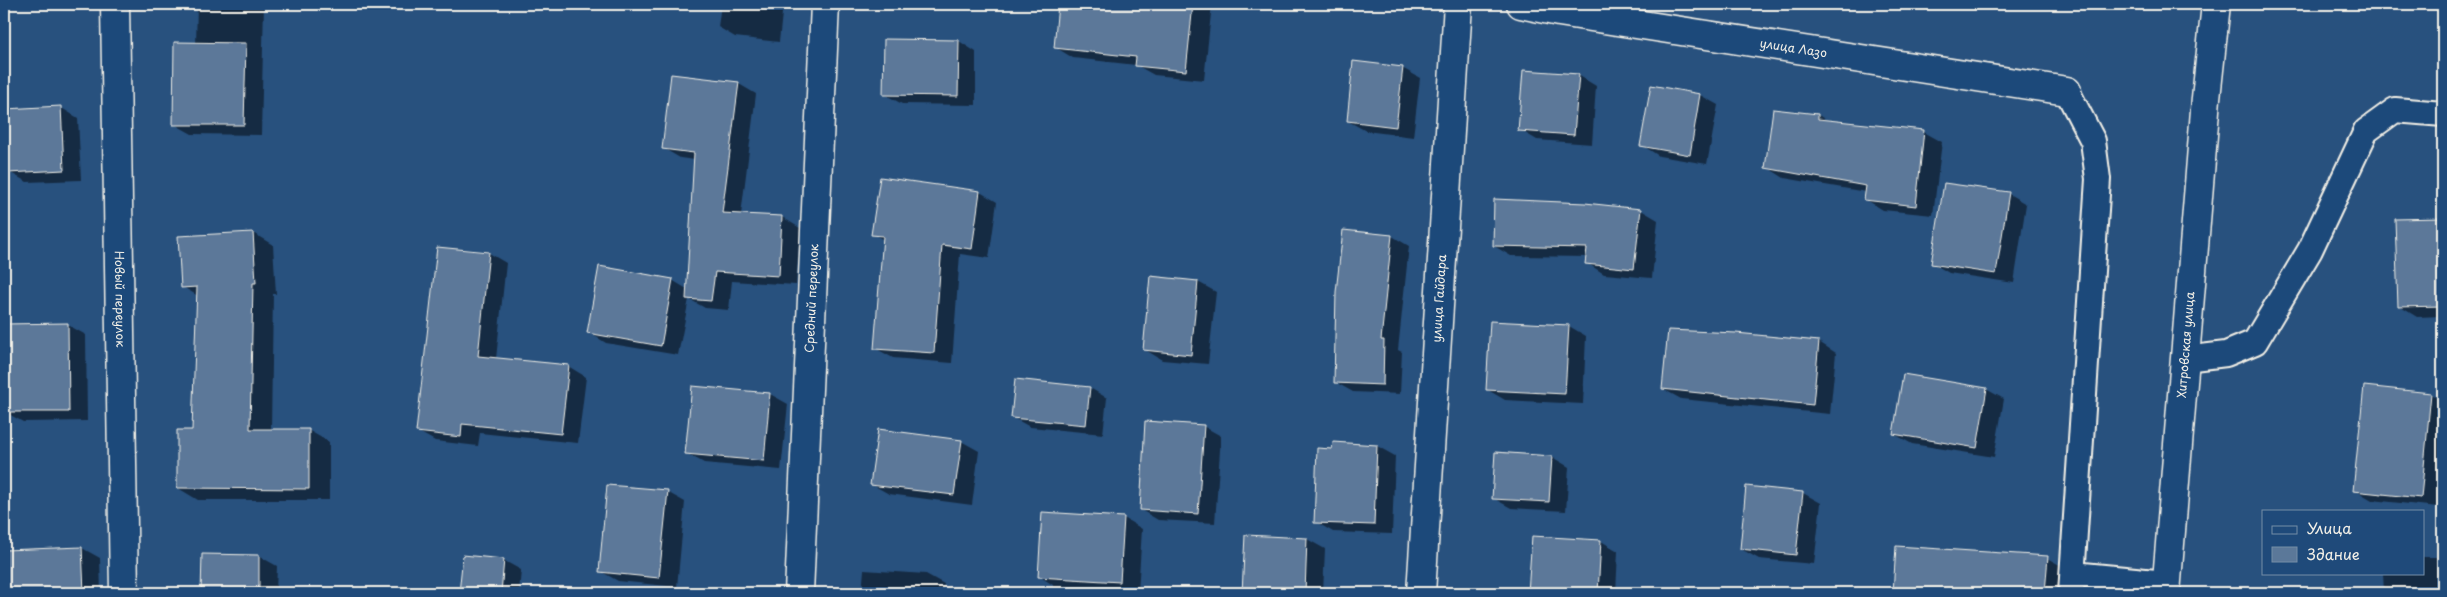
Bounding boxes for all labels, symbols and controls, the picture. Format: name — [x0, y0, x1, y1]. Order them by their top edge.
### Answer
street label: улица Лазо — [1759, 33, 1829, 62]
street label: Средний переулок — [800, 243, 822, 353]
street label: Новый переулок — [111, 250, 130, 348]
street label: улица Гайдара — [1427, 254, 1450, 343]
street label: Хитровская улица — [2172, 290, 2198, 399]
legend — [2262, 510, 2424, 574]
text: Улица — [2307, 516, 2352, 539]
text: Здание — [2307, 542, 2360, 565]

